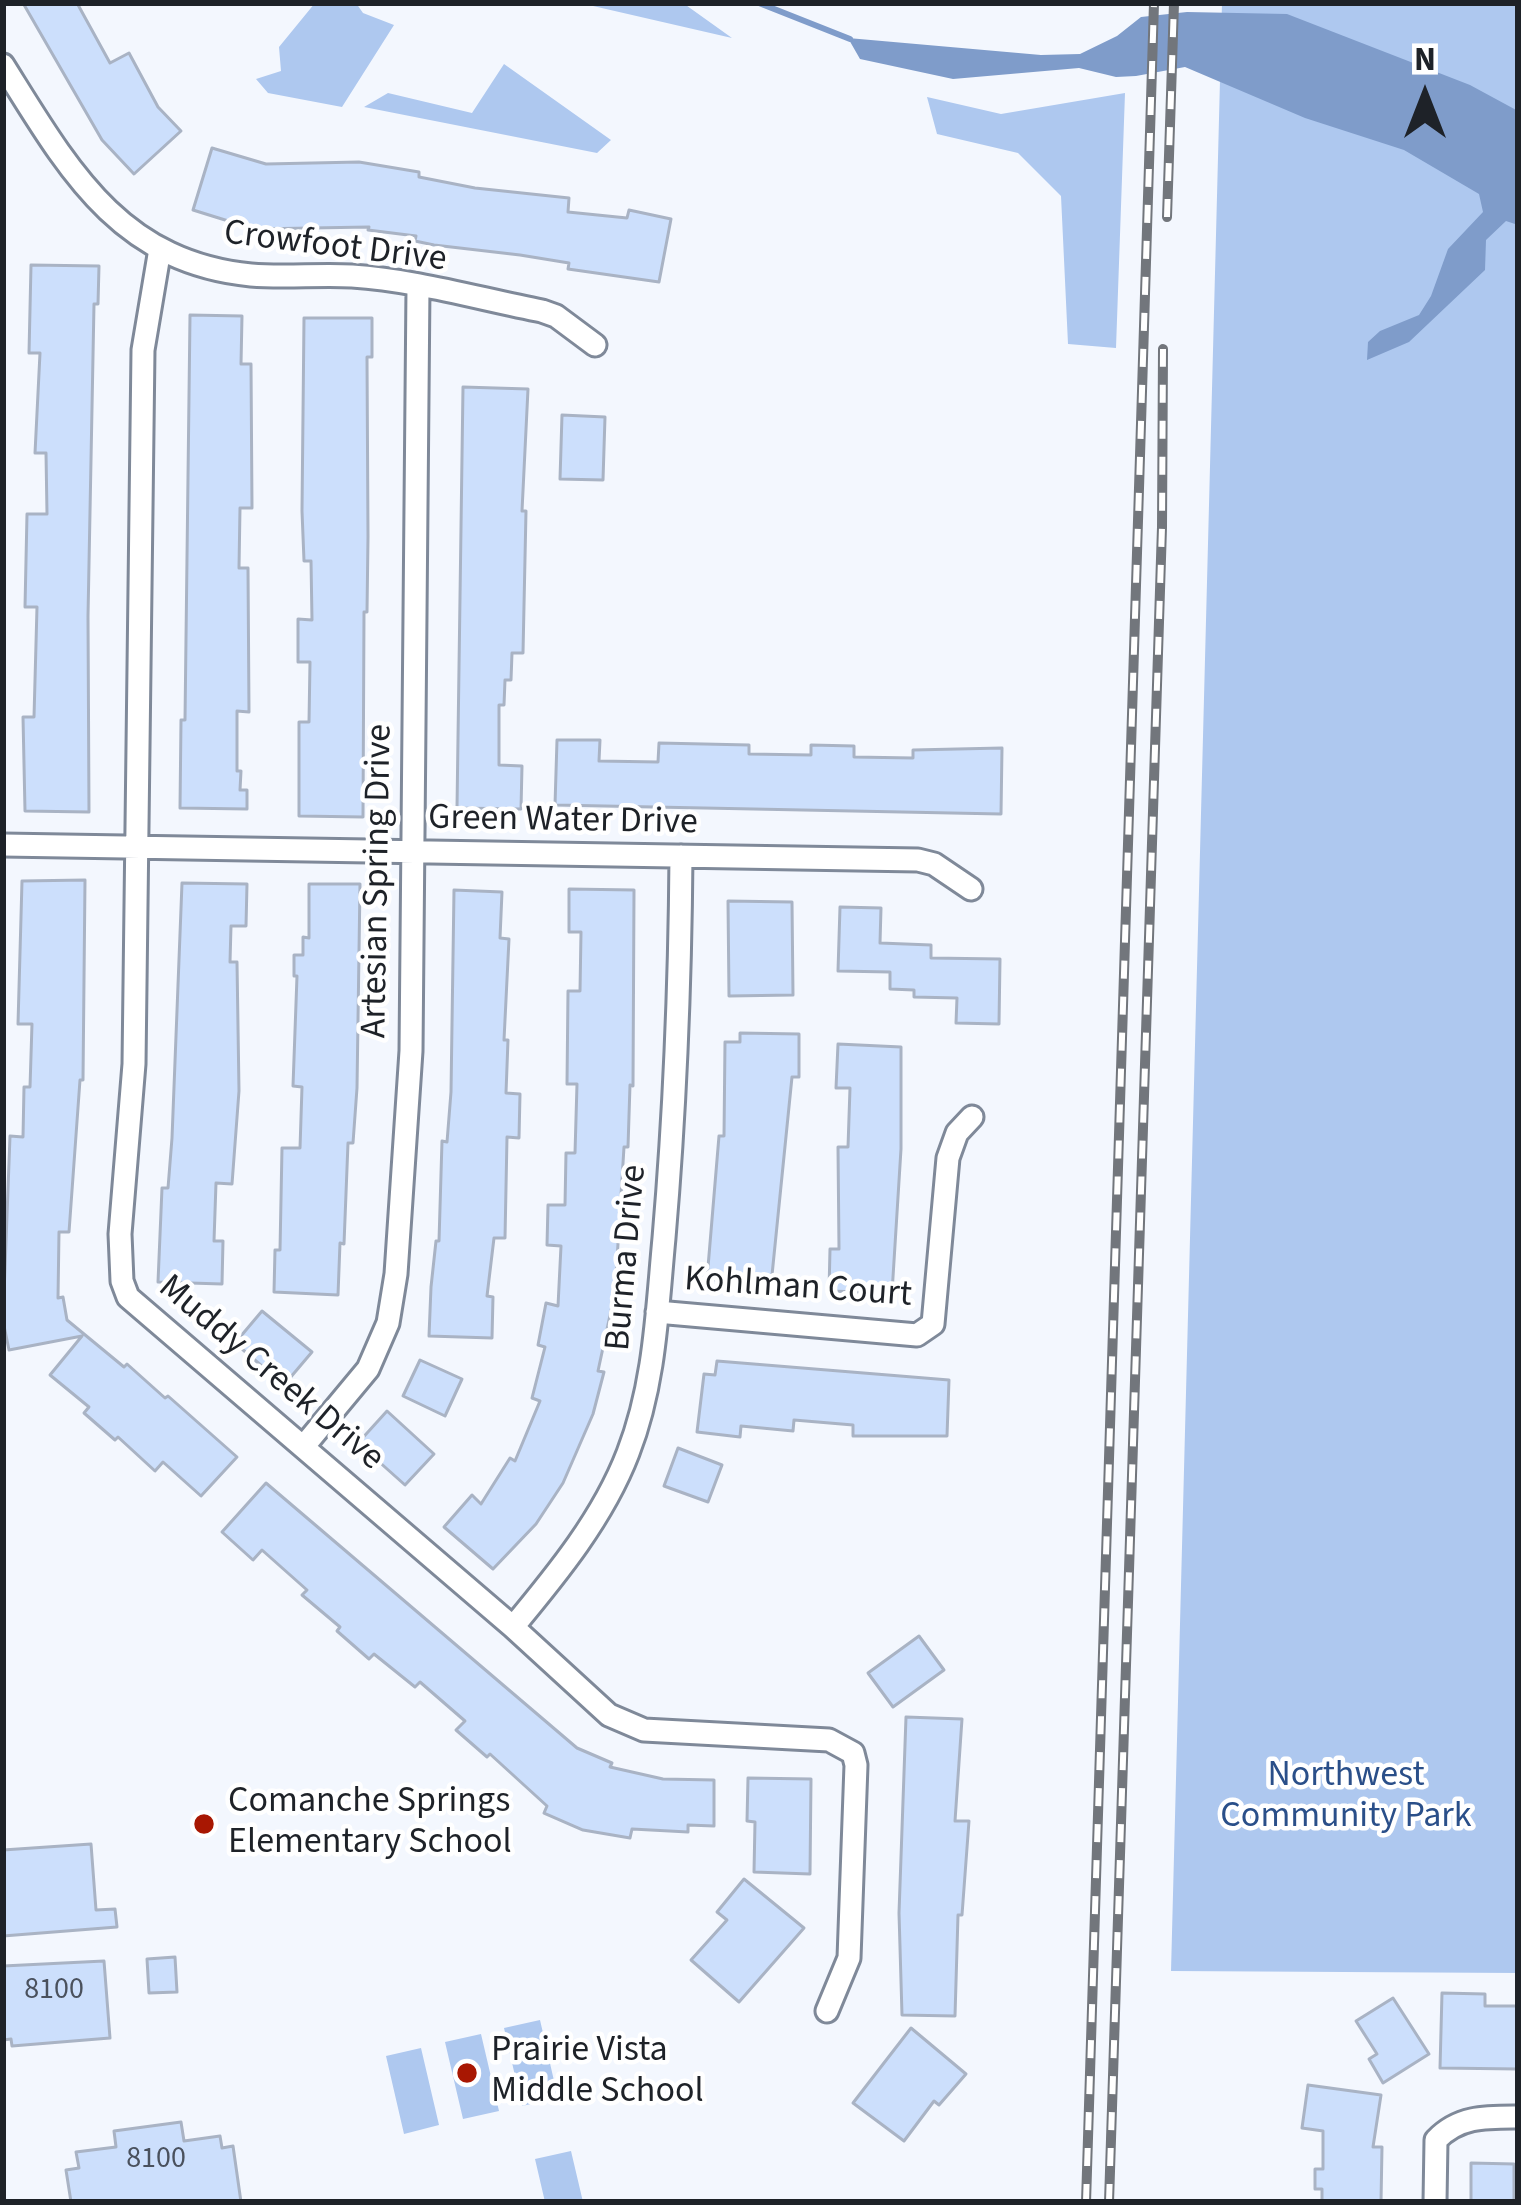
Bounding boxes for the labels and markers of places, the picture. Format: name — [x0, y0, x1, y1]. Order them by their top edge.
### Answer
place label: Comanche Springs Elementary School — [228, 1781, 512, 1866]
marker: Comanche Springs Elementary School — [191, 1811, 217, 1837]
place label: Prairie Vista Middle School — [491, 2030, 704, 2115]
marker: Prairie Vista Middle School — [454, 2060, 480, 2086]

